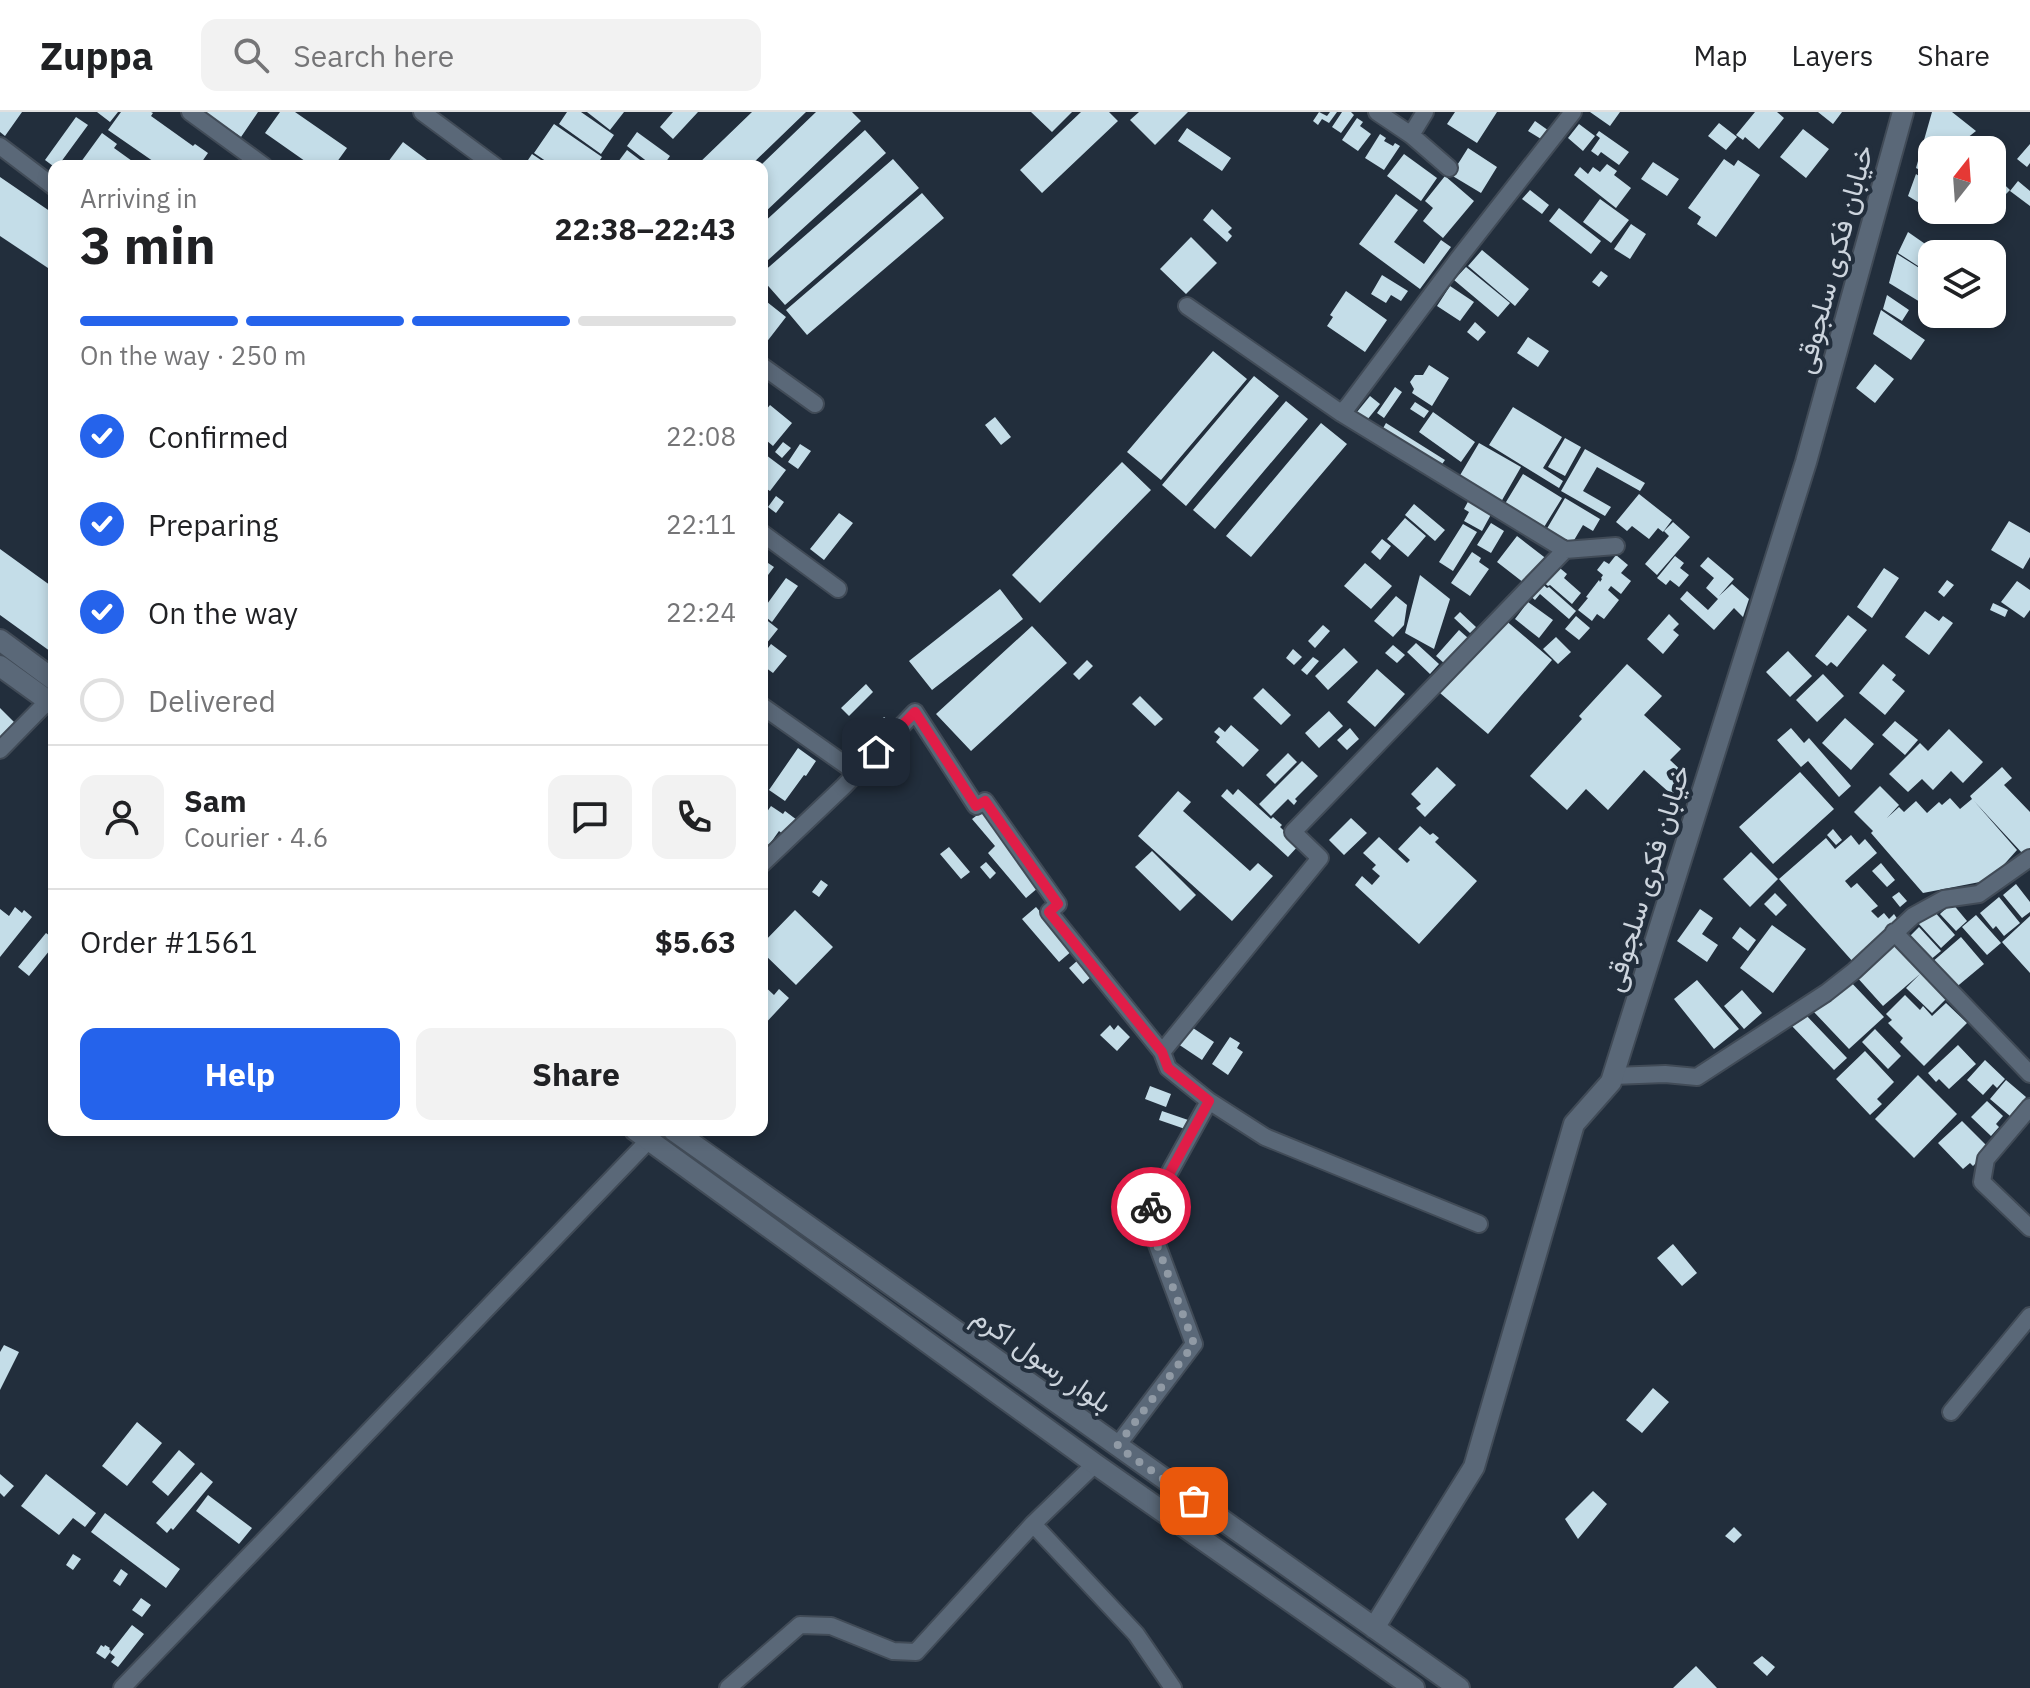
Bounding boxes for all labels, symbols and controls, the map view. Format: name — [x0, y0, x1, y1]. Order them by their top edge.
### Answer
search box — [201, 19, 761, 91]
text: Zuppa — [40, 31, 153, 80]
icon: search — [229, 33, 273, 77]
text: Search here — [293, 36, 454, 75]
text: Map — [1693, 37, 1747, 74]
text: Layers — [1791, 37, 1873, 74]
text: Share — [1917, 37, 1990, 74]
north arrow — [1918, 136, 2006, 224]
map controls — [1918, 136, 2006, 328]
street label: خیابان فکری سلجوقی — [1785, 141, 1881, 377]
text: Arriving in — [80, 181, 197, 215]
text: 22:38–22:43 — [555, 209, 736, 248]
text: 3 min — [80, 211, 216, 278]
button: layers — [1918, 240, 2006, 328]
text: On the way · 250 m — [80, 338, 306, 372]
icon: check — [80, 414, 124, 458]
text: Confirmed — [148, 417, 289, 456]
text: 22:08 — [666, 419, 736, 453]
icon: check — [80, 502, 124, 546]
text: Preparing — [148, 505, 278, 544]
text: 22:11 — [666, 507, 736, 541]
icon: check — [80, 590, 124, 634]
text: On the way — [148, 593, 298, 632]
text: 22:24 — [666, 595, 736, 629]
text: Delivered — [148, 681, 276, 720]
pin — [842, 718, 910, 786]
icon: home — [854, 730, 898, 774]
street label: خیابان فکری سلجوقی — [1594, 760, 1698, 996]
button: person — [80, 775, 164, 859]
button: chat — [548, 775, 632, 859]
button: phone — [652, 775, 736, 859]
text: Sam — [184, 781, 247, 820]
text: Courier · 4.6 — [184, 820, 328, 854]
text: Order #1561 — [80, 922, 257, 961]
text: $5.63 — [655, 922, 736, 961]
button: Help — [80, 1028, 400, 1120]
button: Share — [416, 1028, 736, 1120]
courier — [1111, 1167, 1191, 1247]
icon: bike — [1129, 1185, 1173, 1229]
street label: بلوار رسول اکرم — [965, 1297, 1120, 1422]
pin — [1160, 1467, 1228, 1535]
icon: bag — [1172, 1479, 1216, 1523]

